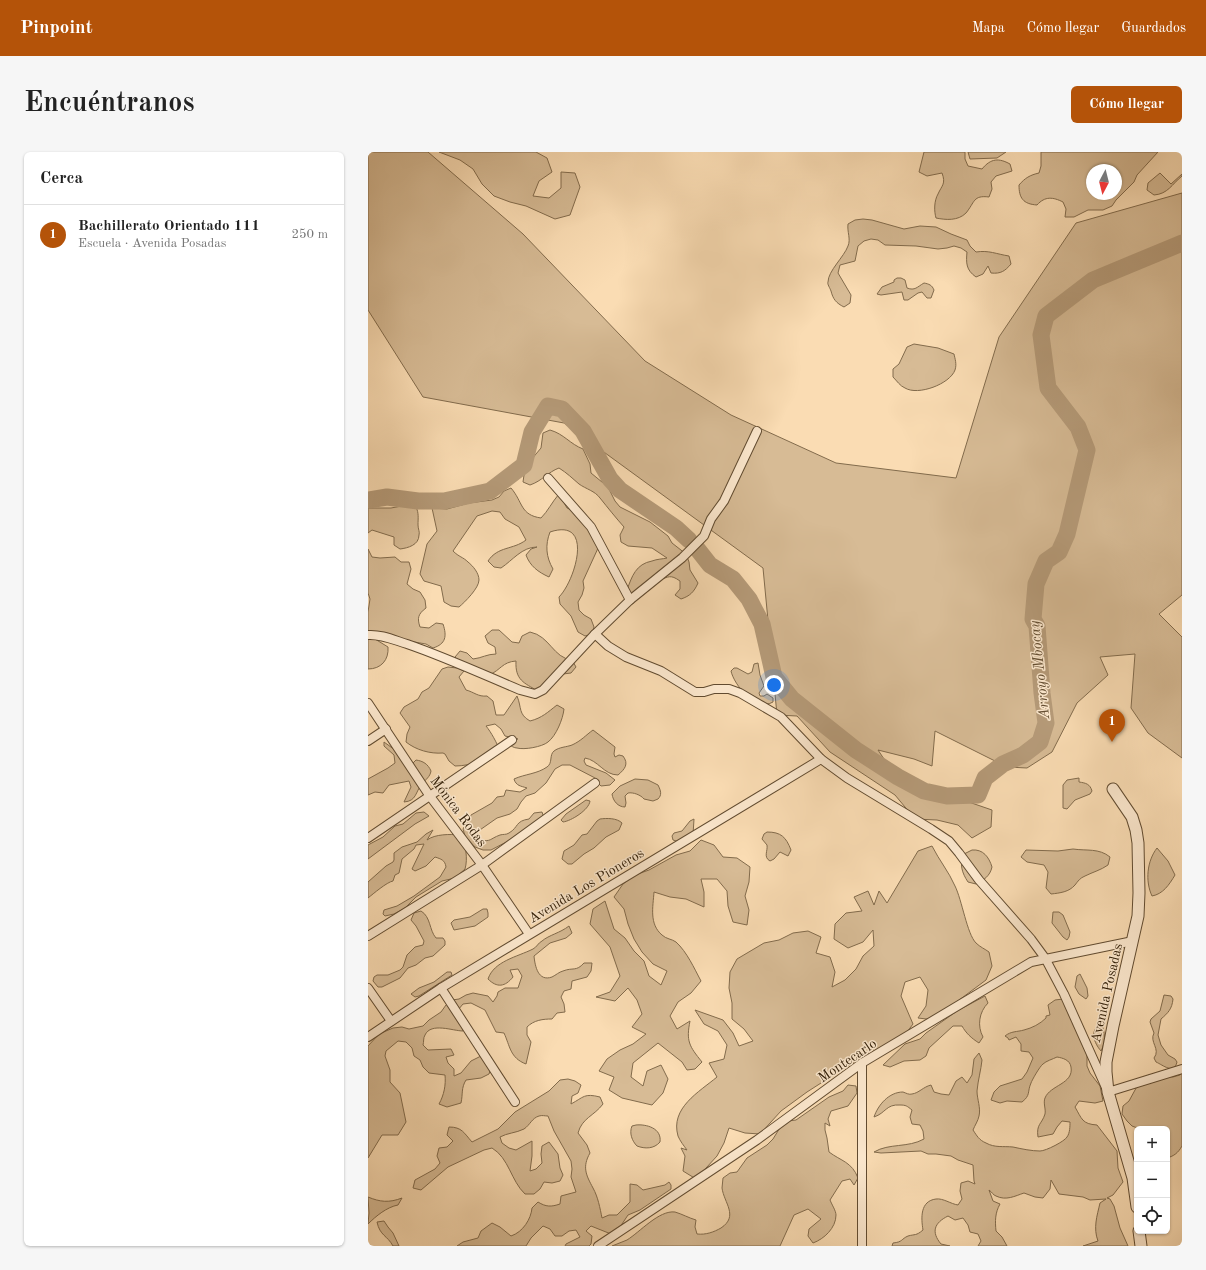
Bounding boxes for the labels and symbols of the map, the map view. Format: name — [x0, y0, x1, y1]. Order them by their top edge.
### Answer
north arrow — [1086, 164, 1122, 200]
water label: Arroyo Mbocay — [1028, 619, 1053, 721]
your location — [764, 675, 784, 695]
pin: 1 — [1099, 709, 1125, 742]
street label: Mónica Rodas — [427, 774, 489, 849]
street label: Avenida Los Pioneros — [526, 846, 647, 926]
street label: Avenida Posadas — [1089, 942, 1125, 1044]
street label: Montecarlo — [816, 1036, 879, 1085]

